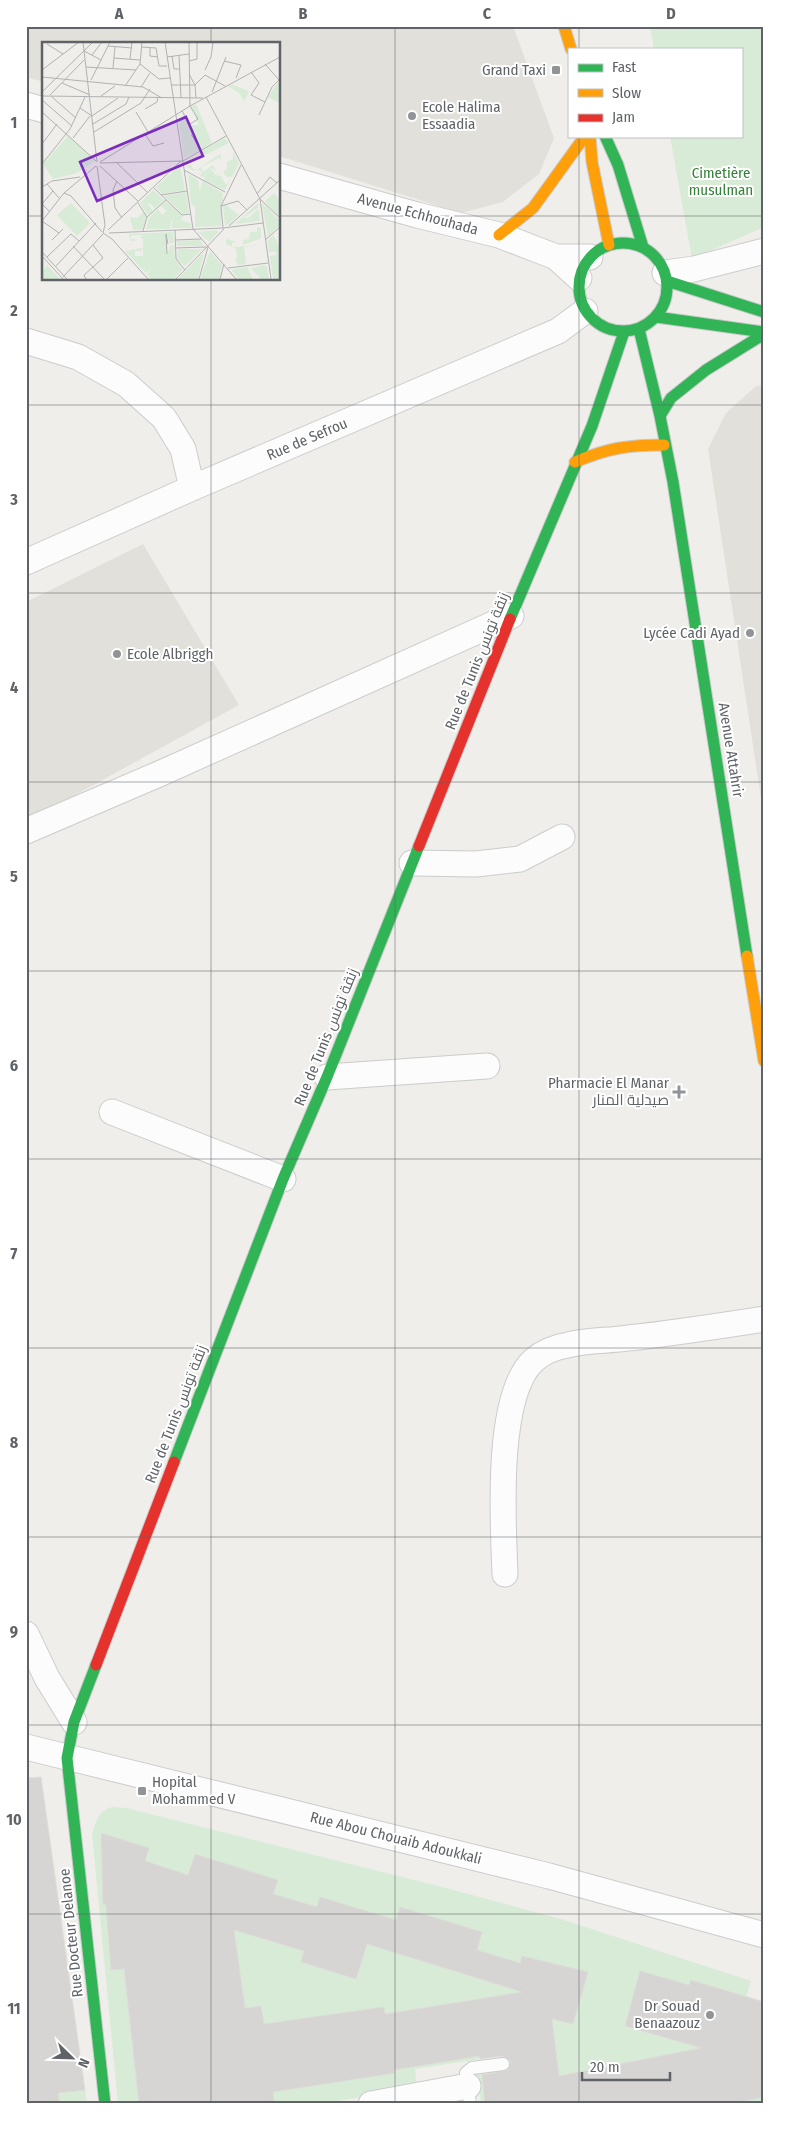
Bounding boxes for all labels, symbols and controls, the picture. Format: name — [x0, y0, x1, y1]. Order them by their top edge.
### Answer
text: A — [114, 4, 124, 23]
text: B — [299, 4, 308, 23]
text: C — [483, 4, 492, 23]
text: D — [666, 4, 676, 23]
inset map — [42, 42, 280, 280]
legend — [568, 48, 742, 138]
text: Fast — [612, 58, 636, 76]
place label: Grand Taxi — [482, 61, 546, 79]
marker: Grand Taxi — [550, 64, 562, 76]
text: Slow — [612, 84, 641, 102]
place label: Ecole Halima Essaadia — [422, 98, 501, 133]
text: Jam — [612, 108, 635, 126]
marker: Ecole Halima Essaadia — [406, 110, 418, 122]
text: 1 — [11, 113, 17, 132]
park label: Cimetière musulman — [689, 164, 753, 199]
street label: Avenue Echhouhada — [356, 189, 480, 239]
text: 2 — [9, 301, 18, 320]
street label: Rue de Sefrou — [264, 414, 350, 464]
text: 3 — [9, 490, 18, 509]
street label: Rue de Tunis زنقة تونس — [441, 590, 514, 733]
place label: Lycée Cadi Ayad — [643, 624, 740, 642]
marker: Lycée Cadi Ayad — [744, 627, 756, 639]
place label: Ecole Albriggh — [127, 645, 213, 663]
marker: Ecole Albriggh — [111, 648, 123, 660]
text: 4 — [10, 678, 18, 697]
street label: Avenue Attahrir — [715, 701, 747, 799]
text: 5 — [10, 867, 18, 886]
street label: Rue de Tunis زنقة تونس — [290, 966, 363, 1109]
text: 6 — [10, 1056, 18, 1075]
place label: Pharmacie El Manar صيدلية المنار — [548, 1074, 670, 1109]
marker: Pharmacie El Manar صيدلية المنار — [673, 1086, 685, 1098]
text: 7 — [11, 1244, 18, 1263]
street label: Rue de Tunis زنقة تونس — [141, 1342, 212, 1486]
text: 8 — [10, 1433, 19, 1452]
text: 9 — [10, 1622, 18, 1641]
place label: Hopital Mohammed V — [152, 1773, 236, 1808]
marker: Hopital Mohammed V — [136, 1785, 148, 1797]
street label: Rue Abou Chouaib Adoukkali — [308, 1808, 484, 1868]
text: 10 — [6, 1810, 22, 1829]
street label: Rue Docteur Delanoe — [55, 1868, 87, 1998]
place label: Dr Souad Benaazouz — [634, 1997, 700, 2032]
text: 11 — [7, 1999, 21, 2018]
marker: Dr Souad Benaazouz — [704, 2009, 716, 2021]
north arrow — [48, 2032, 98, 2082]
scale bar — [582, 2050, 670, 2082]
text: N — [74, 2056, 93, 2070]
text: 20 m — [590, 2058, 620, 2076]

